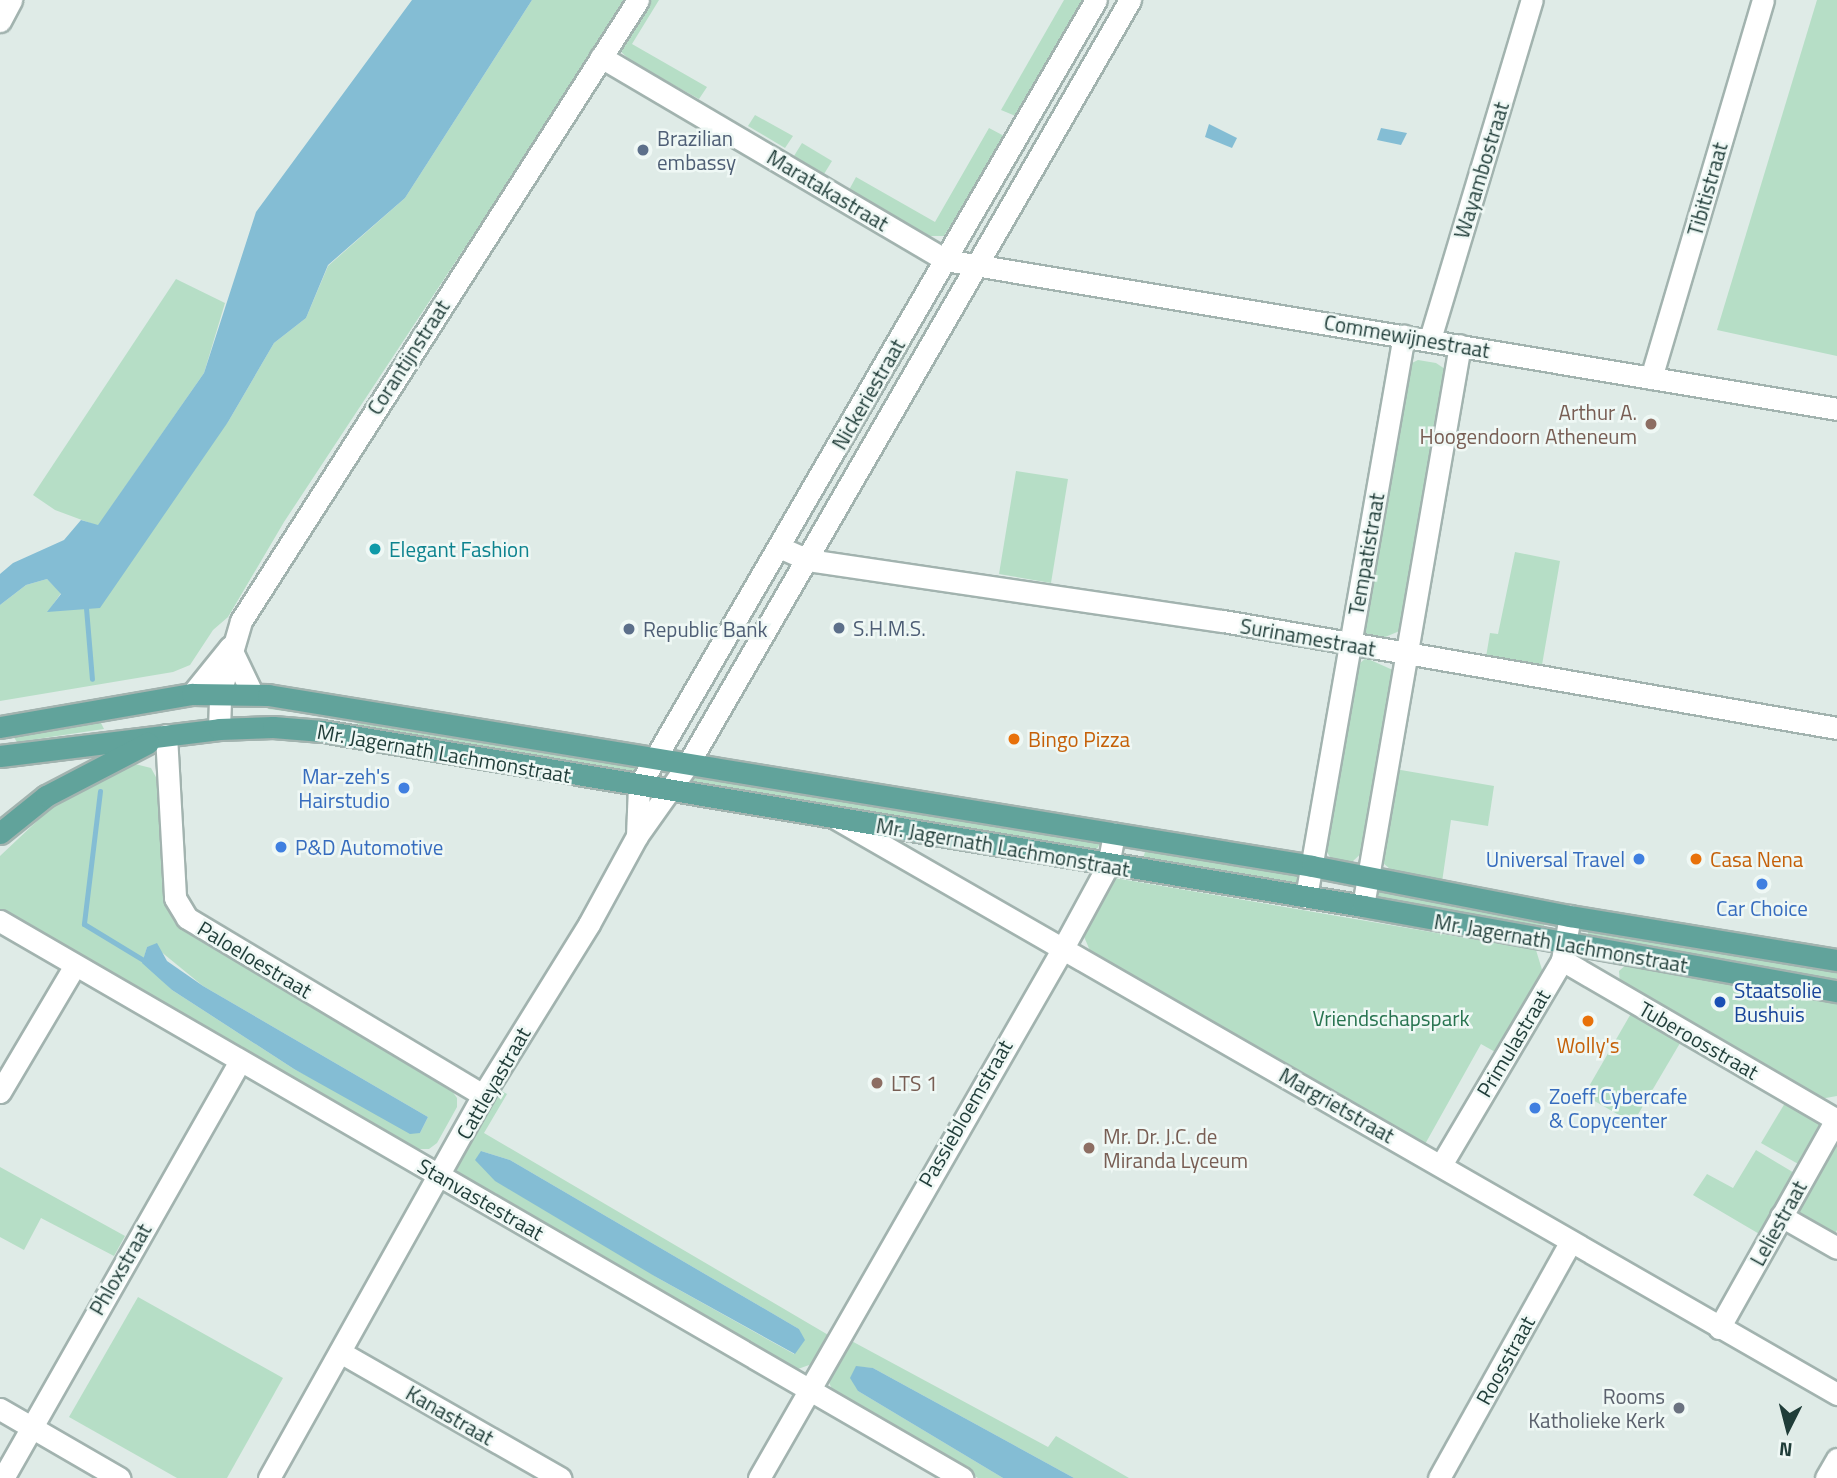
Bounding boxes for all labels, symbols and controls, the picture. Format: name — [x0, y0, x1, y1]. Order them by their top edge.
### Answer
street label: Wayambostraat — [1448, 99, 1514, 241]
place label: Brazilian embassy — [657, 125, 736, 175]
street label: Tibitistraat — [1682, 139, 1732, 239]
marker: Brazilian embassy — [635, 142, 651, 158]
street label: Maratakastraat — [763, 144, 893, 236]
street label: Corantijnstraat — [361, 295, 455, 419]
street label: Commewijnestraat — [1322, 309, 1492, 363]
street label: Nickeriestraat — [826, 334, 910, 454]
place label: Arthur A. Hoogendoorn Atheneum — [1420, 399, 1637, 449]
marker: Arthur A. Hoogendoorn Atheneum — [1643, 416, 1659, 432]
street label: Tempatistraat — [1343, 491, 1389, 617]
place label: Elegant Fashion — [389, 536, 529, 562]
marker: Elegant Fashion — [367, 541, 383, 557]
street label: Surinamestraat — [1238, 613, 1378, 661]
place label: S.H.M.S. — [853, 615, 926, 641]
place label: Republic Bank — [643, 616, 768, 642]
marker: S.H.M.S. — [831, 620, 847, 636]
marker: Republic Bank — [621, 621, 637, 637]
street label: Mr. Jagernath Lachmonstraat — [315, 718, 573, 788]
place label: Bingo Pizza — [1028, 726, 1130, 752]
marker: Bingo Pizza — [1006, 731, 1022, 747]
place label: Mar-zeh's Hairstudio — [298, 763, 390, 813]
marker: Mar-zeh's Hairstudio — [396, 780, 412, 796]
street label: Mr. Jagernath Lachmonstraat — [874, 812, 1132, 882]
place label: P&D Automotive — [295, 834, 443, 860]
marker: P&D Automotive — [273, 839, 289, 855]
place label: Universal Travel — [1486, 846, 1625, 872]
place label: Casa Nena — [1710, 846, 1803, 872]
marker: Universal Travel — [1631, 851, 1647, 867]
marker: Casa Nena — [1688, 851, 1704, 867]
marker: Car Choice — [1754, 876, 1770, 892]
place label: Car Choice — [1716, 895, 1808, 921]
street label: Mr. Jagernath Lachmonstraat — [1432, 908, 1690, 978]
street label: Paloeloestraat — [193, 915, 317, 1003]
place label: Staatsolie Bushuis — [1734, 977, 1822, 1027]
street label: Primulastraat — [1471, 985, 1555, 1101]
marker: Staatsolie Bushuis — [1712, 994, 1728, 1010]
street label: Tuberoosstraat — [1635, 996, 1763, 1084]
park label: Vriendschapspark — [1313, 1005, 1469, 1031]
marker: Wolly's — [1580, 1013, 1596, 1029]
street label: Cattleyastraat — [451, 1022, 535, 1144]
place label: Wolly's — [1556, 1032, 1620, 1058]
street label: Passiebloemstraat — [913, 1035, 1017, 1191]
street label: Margrietstraat — [1275, 1062, 1399, 1148]
place label: LTS 1 — [891, 1070, 938, 1096]
marker: LTS 1 — [869, 1075, 885, 1091]
place label: Zoeff Cybercafe & Copycenter — [1549, 1083, 1687, 1133]
marker: Zoeff Cybercafe & Copycenter — [1527, 1100, 1543, 1116]
place label: Mr. Dr. J.C. de Miranda Lyceum — [1103, 1123, 1248, 1173]
marker: Mr. Dr. J.C. de Miranda Lyceum — [1081, 1140, 1097, 1156]
street label: Stanvastestraat — [414, 1153, 548, 1245]
street label: Leliestraat — [1744, 1176, 1812, 1270]
street label: Phloxstraat — [84, 1219, 156, 1319]
street label: Roosstraat — [1470, 1311, 1540, 1409]
street label: Kanastraat — [402, 1380, 498, 1450]
place label: Rooms Katholieke Kerk — [1528, 1383, 1665, 1433]
north arrow — [1753, 1394, 1823, 1464]
marker: Rooms Katholieke Kerk — [1671, 1400, 1687, 1416]
text: N — [1778, 1435, 1794, 1465]

